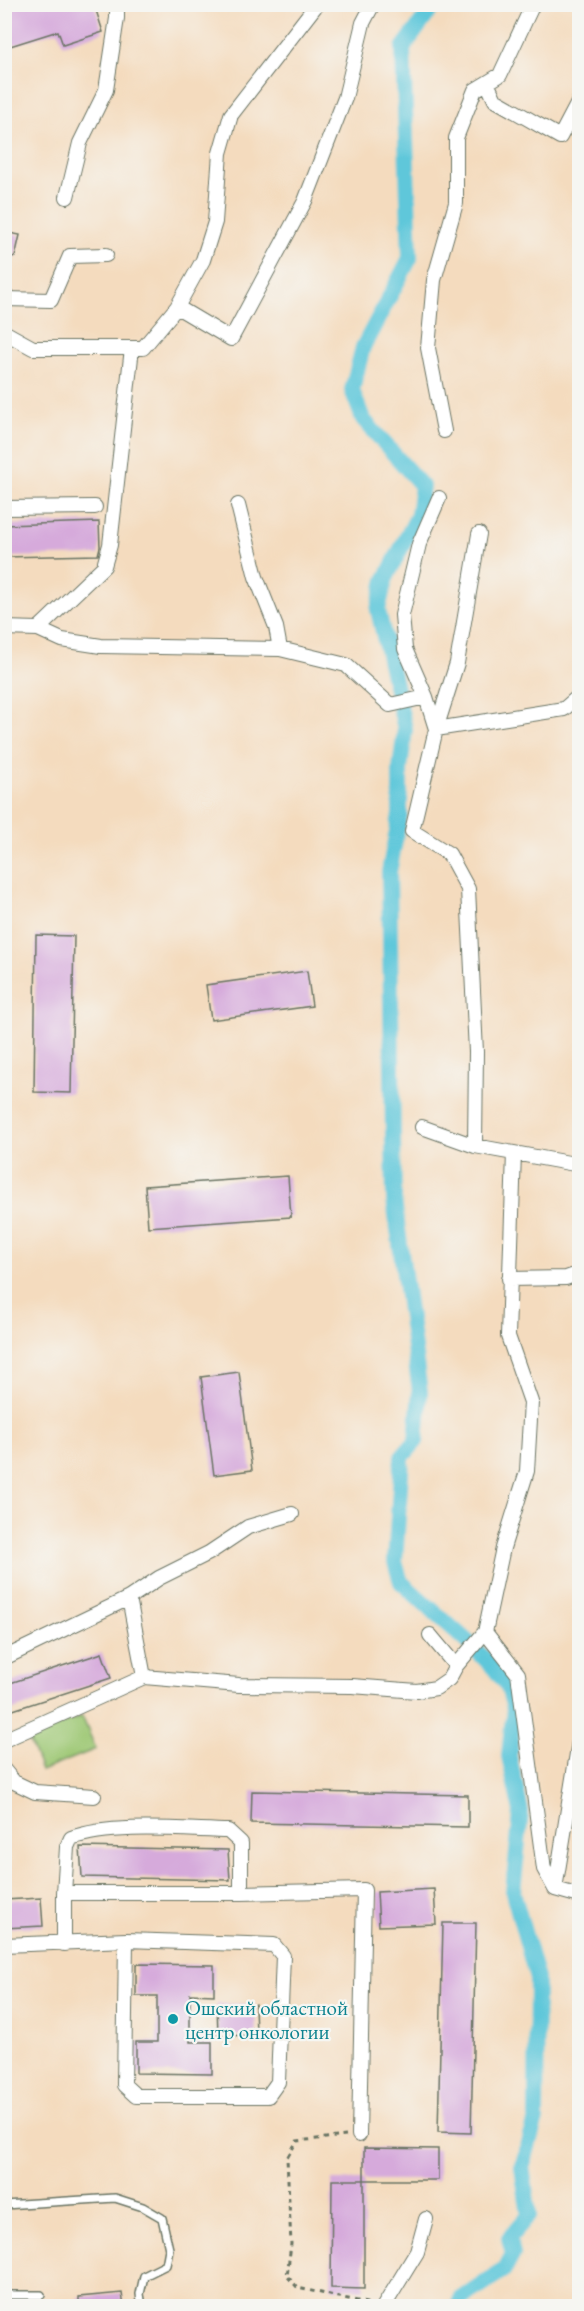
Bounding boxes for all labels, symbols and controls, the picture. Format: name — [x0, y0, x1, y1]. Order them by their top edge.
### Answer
place label: Ошский областной центр онкологии — [185, 1994, 348, 2045]
marker: Ошский областной центр онкологии — [166, 2012, 180, 2026]

